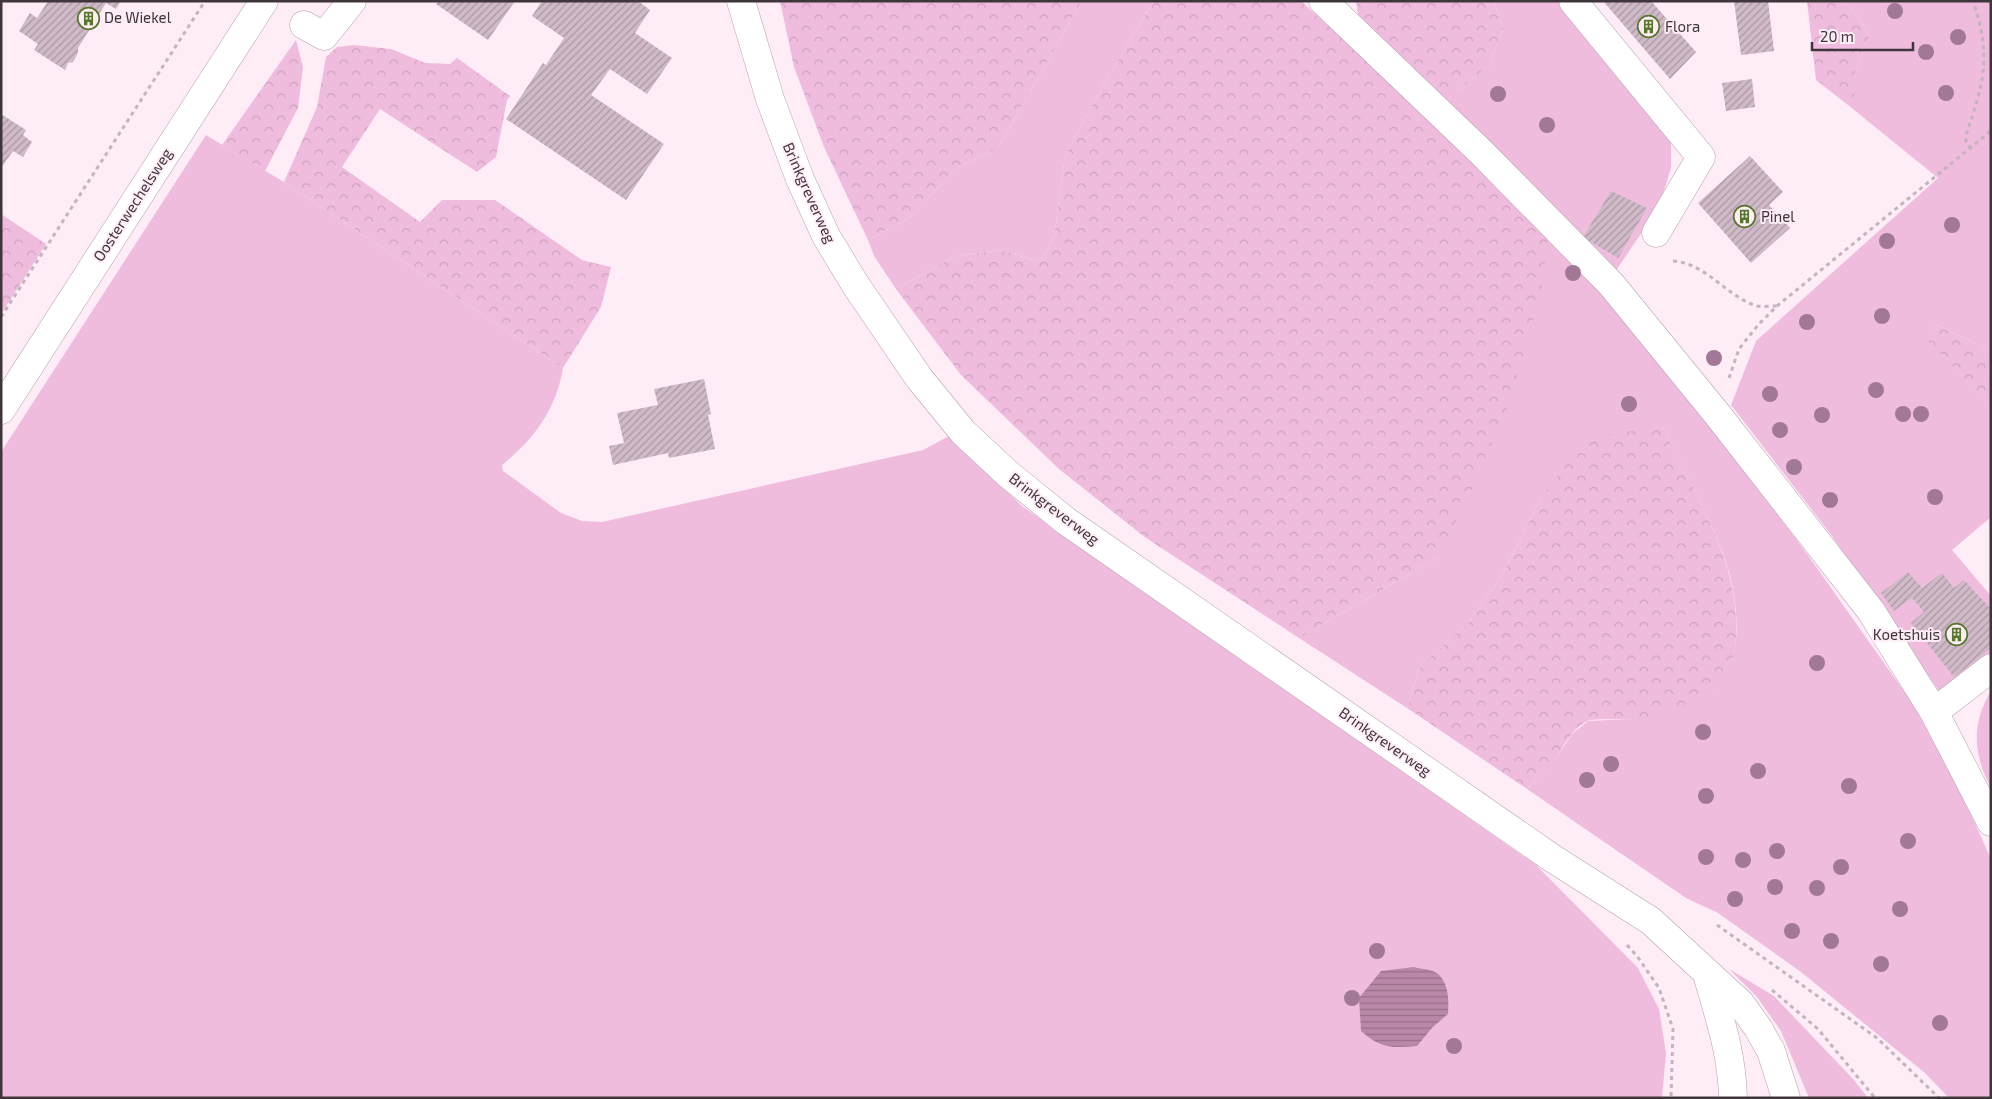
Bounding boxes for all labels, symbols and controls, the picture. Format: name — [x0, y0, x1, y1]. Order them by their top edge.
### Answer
building icon: De Wiekel — [76, 6, 100, 30]
place label: De Wiekel — [104, 8, 172, 26]
building icon: Flora — [1637, 15, 1661, 39]
place label: Flora — [1665, 17, 1700, 35]
scale bar — [1812, 20, 1913, 52]
text: 20 m — [1820, 27, 1854, 45]
street label: Brinkgreverweg — [780, 139, 840, 246]
street label: Oosterwechelsweg — [89, 144, 176, 264]
building icon: Pinel — [1733, 205, 1757, 229]
place label: Pinel — [1761, 207, 1795, 225]
street label: Brinkgreverweg — [1006, 468, 1104, 548]
building icon: Koetshuis — [1944, 623, 1968, 647]
place label: Koetshuis — [1873, 625, 1940, 643]
street label: Brinkgreverweg — [1336, 703, 1436, 780]

